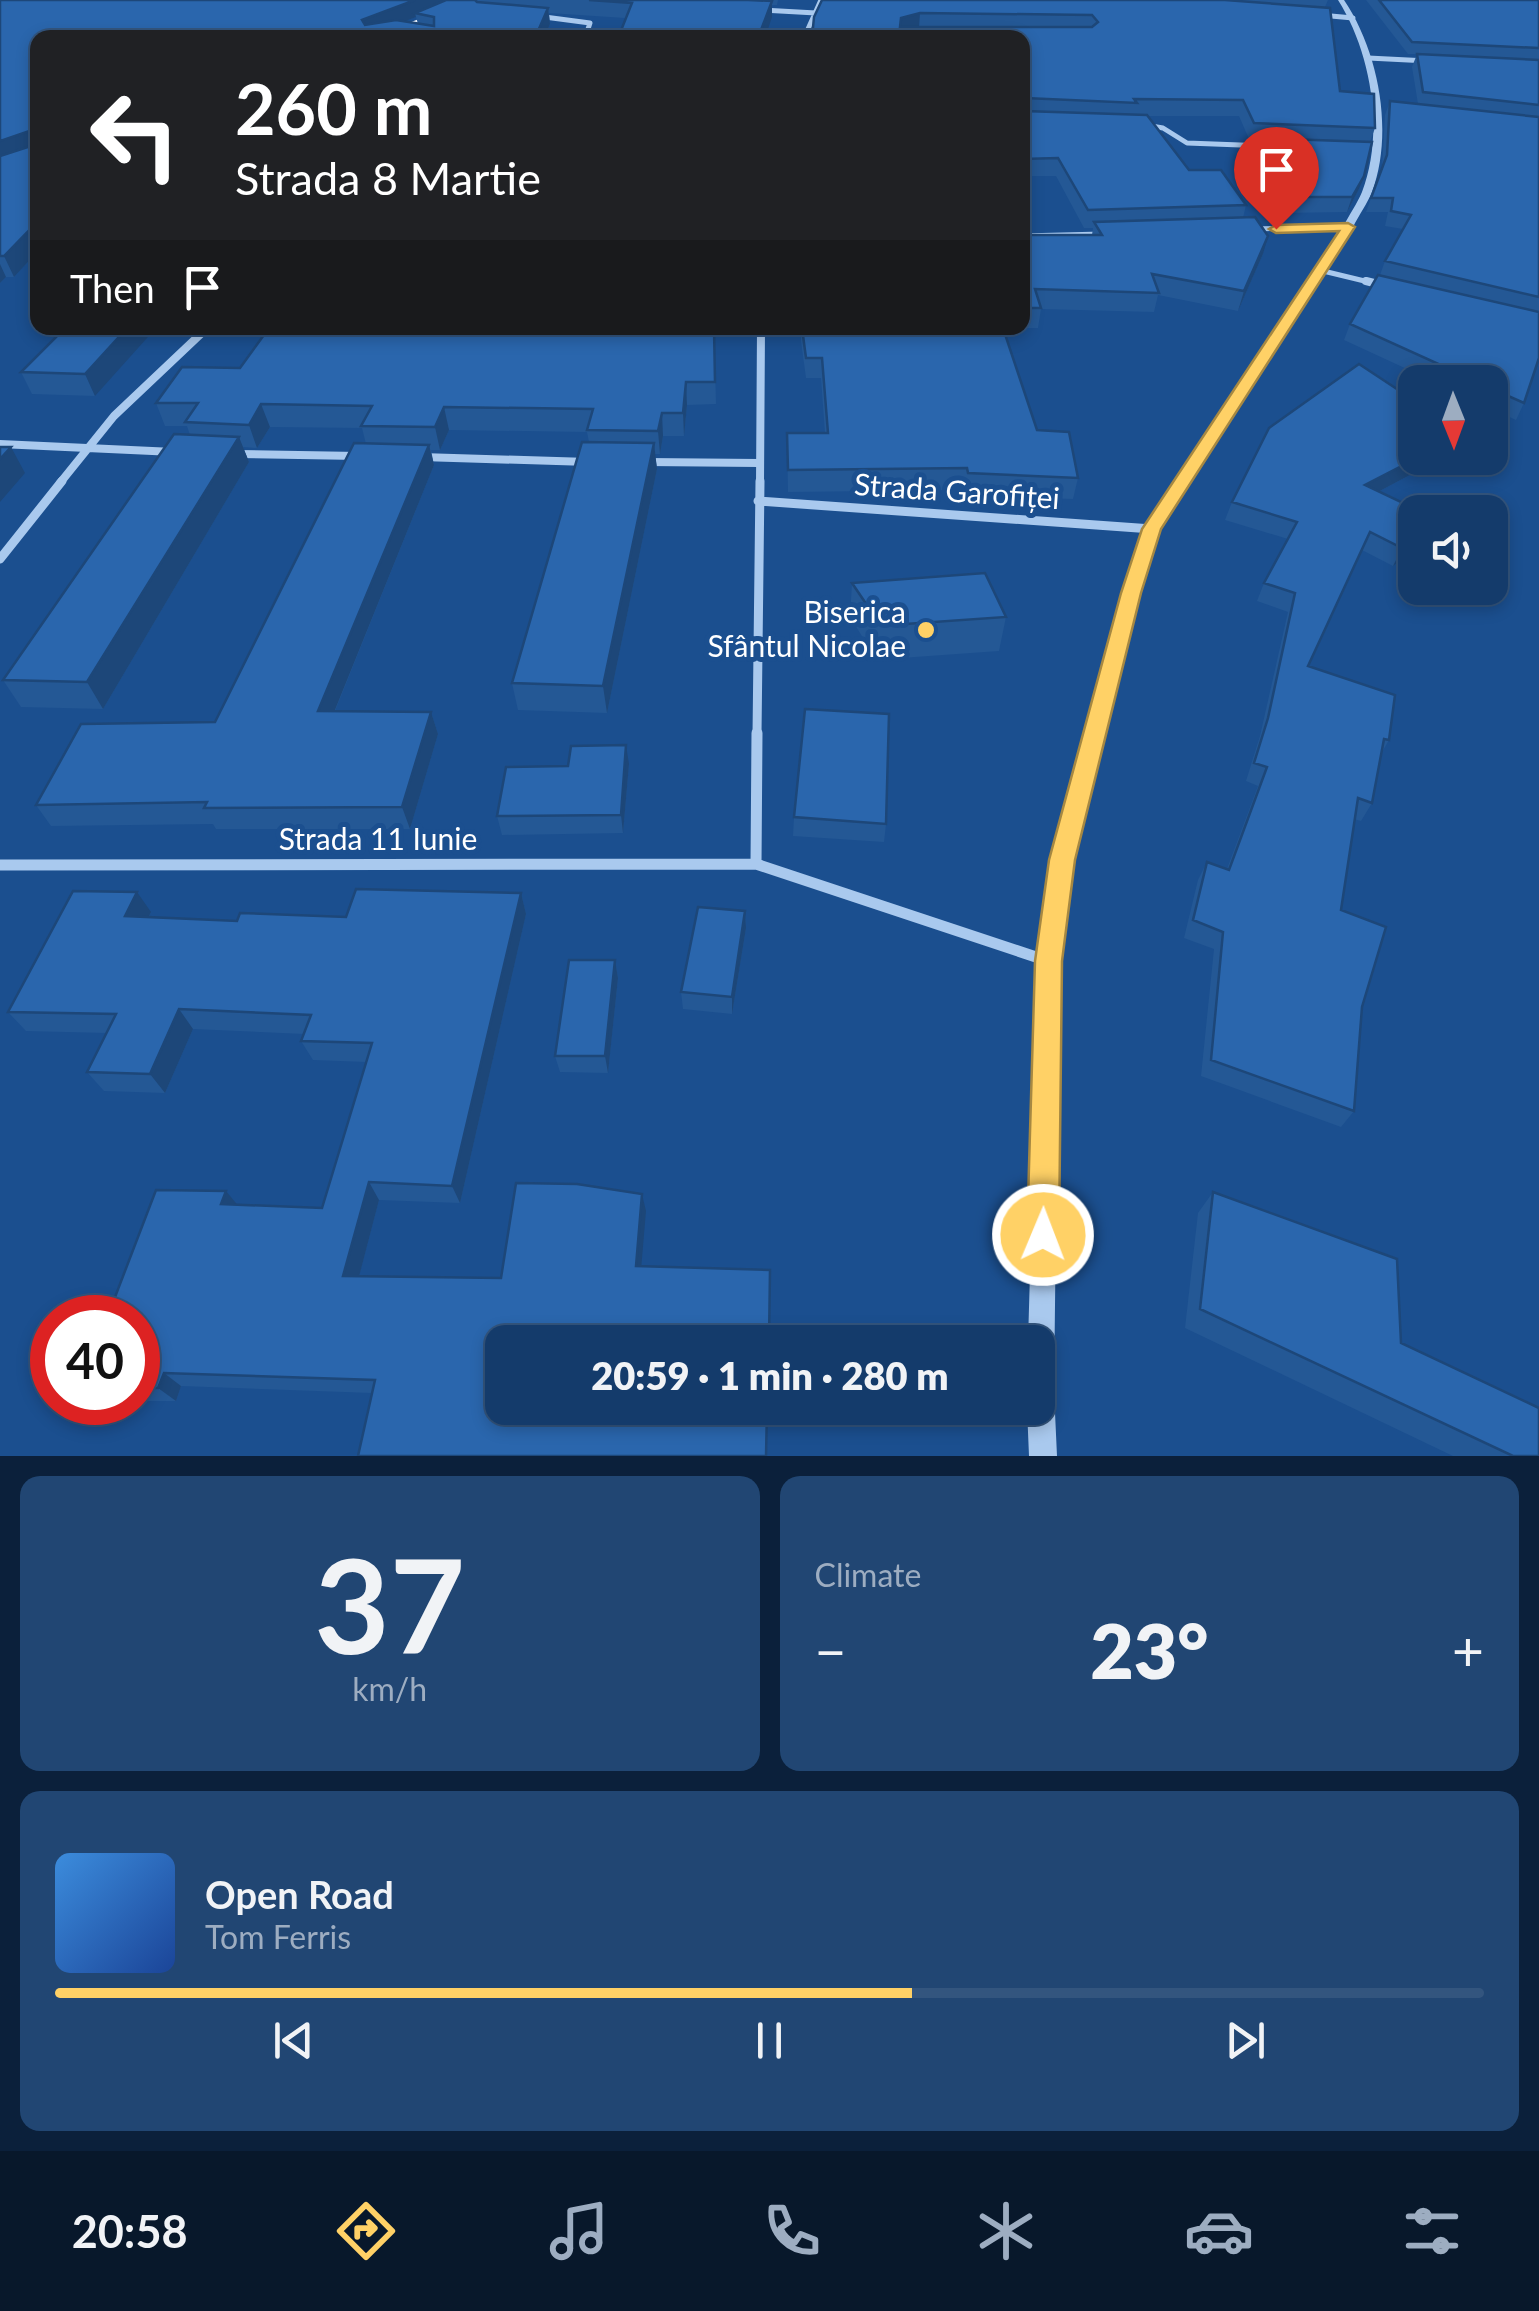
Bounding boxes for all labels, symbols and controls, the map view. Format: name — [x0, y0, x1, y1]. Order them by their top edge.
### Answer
text: 260 m — [235, 66, 432, 150]
icon: left — [70, 70, 200, 200]
pin — [1234, 127, 1319, 230]
icon: arrive — [1249, 142, 1304, 197]
text: Strada 8 Martie — [235, 151, 541, 205]
icon: arrive — [175, 260, 230, 315]
text: Then — [70, 265, 155, 311]
north arrow — [1398, 365, 1508, 475]
map controls — [1398, 365, 1508, 605]
street label: Strada Garofiței — [853, 465, 1061, 515]
button: sound — [1398, 495, 1508, 605]
place label: Biserica Sfântul Nicolae — [708, 593, 906, 663]
marker: Biserica Sfântul Nicolae — [915, 619, 937, 641]
street label: Strada 11 Iunie — [279, 820, 477, 856]
position arrow — [991, 1183, 1095, 1287]
speed limit sign: 40 — [30, 1295, 160, 1425]
text: 20:59 · 1 min · 280 m — [591, 1352, 949, 1398]
text: 37 — [314, 1526, 465, 1682]
text: Climate — [815, 1555, 921, 1594]
text: 23° — [1090, 1605, 1208, 1695]
text: − — [815, 1617, 846, 1683]
text: + — [1452, 1617, 1484, 1683]
text: km/h — [352, 1669, 427, 1708]
text: Open Road — [205, 1871, 394, 1917]
text: Tom Ferris — [205, 1917, 351, 1956]
icon: previous — [266, 2013, 321, 2068]
icon: pause — [742, 2013, 797, 2068]
icon: next — [1218, 2013, 1273, 2068]
icon: directions — [331, 2196, 401, 2266]
icon: music — [544, 2196, 614, 2266]
icon: phone — [757, 2196, 827, 2266]
icon: climate — [971, 2196, 1041, 2266]
icon: car — [1184, 2196, 1254, 2266]
icon: filters — [1397, 2196, 1467, 2266]
text: 20:58 — [72, 2204, 188, 2258]

